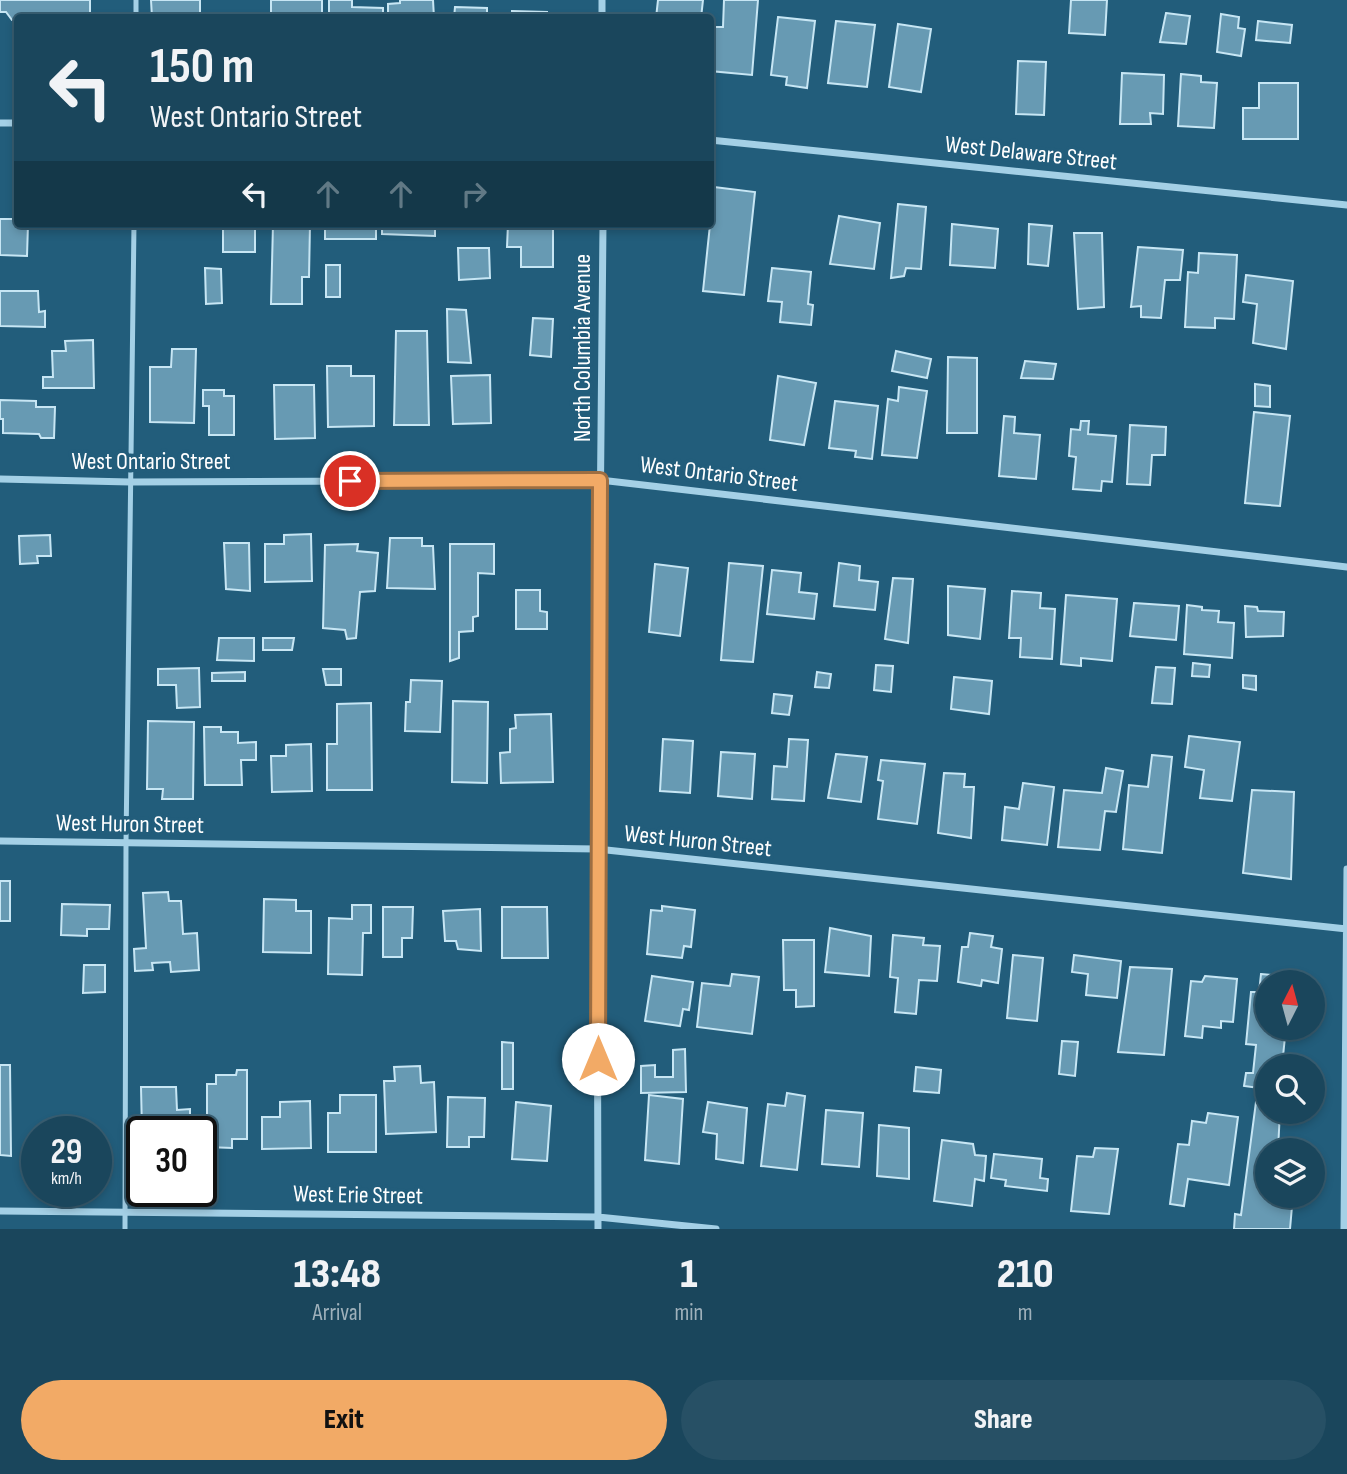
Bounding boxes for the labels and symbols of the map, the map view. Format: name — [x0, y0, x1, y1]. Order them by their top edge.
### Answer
street label: West Delaware Street — [944, 130, 1118, 176]
street label: North Columbia Avenue — [568, 254, 597, 442]
street label: West Ontario Street — [71, 447, 231, 476]
street label: West Ontario Street — [638, 450, 800, 498]
pin — [320, 451, 380, 511]
street label: West Huron Street — [56, 808, 204, 840]
street label: West Huron Street — [623, 819, 773, 863]
north arrow — [1255, 970, 1325, 1040]
position arrow — [561, 1022, 635, 1096]
speed limit sign: 30 — [126, 1116, 217, 1207]
street label: West Erie Street — [293, 1179, 423, 1211]

